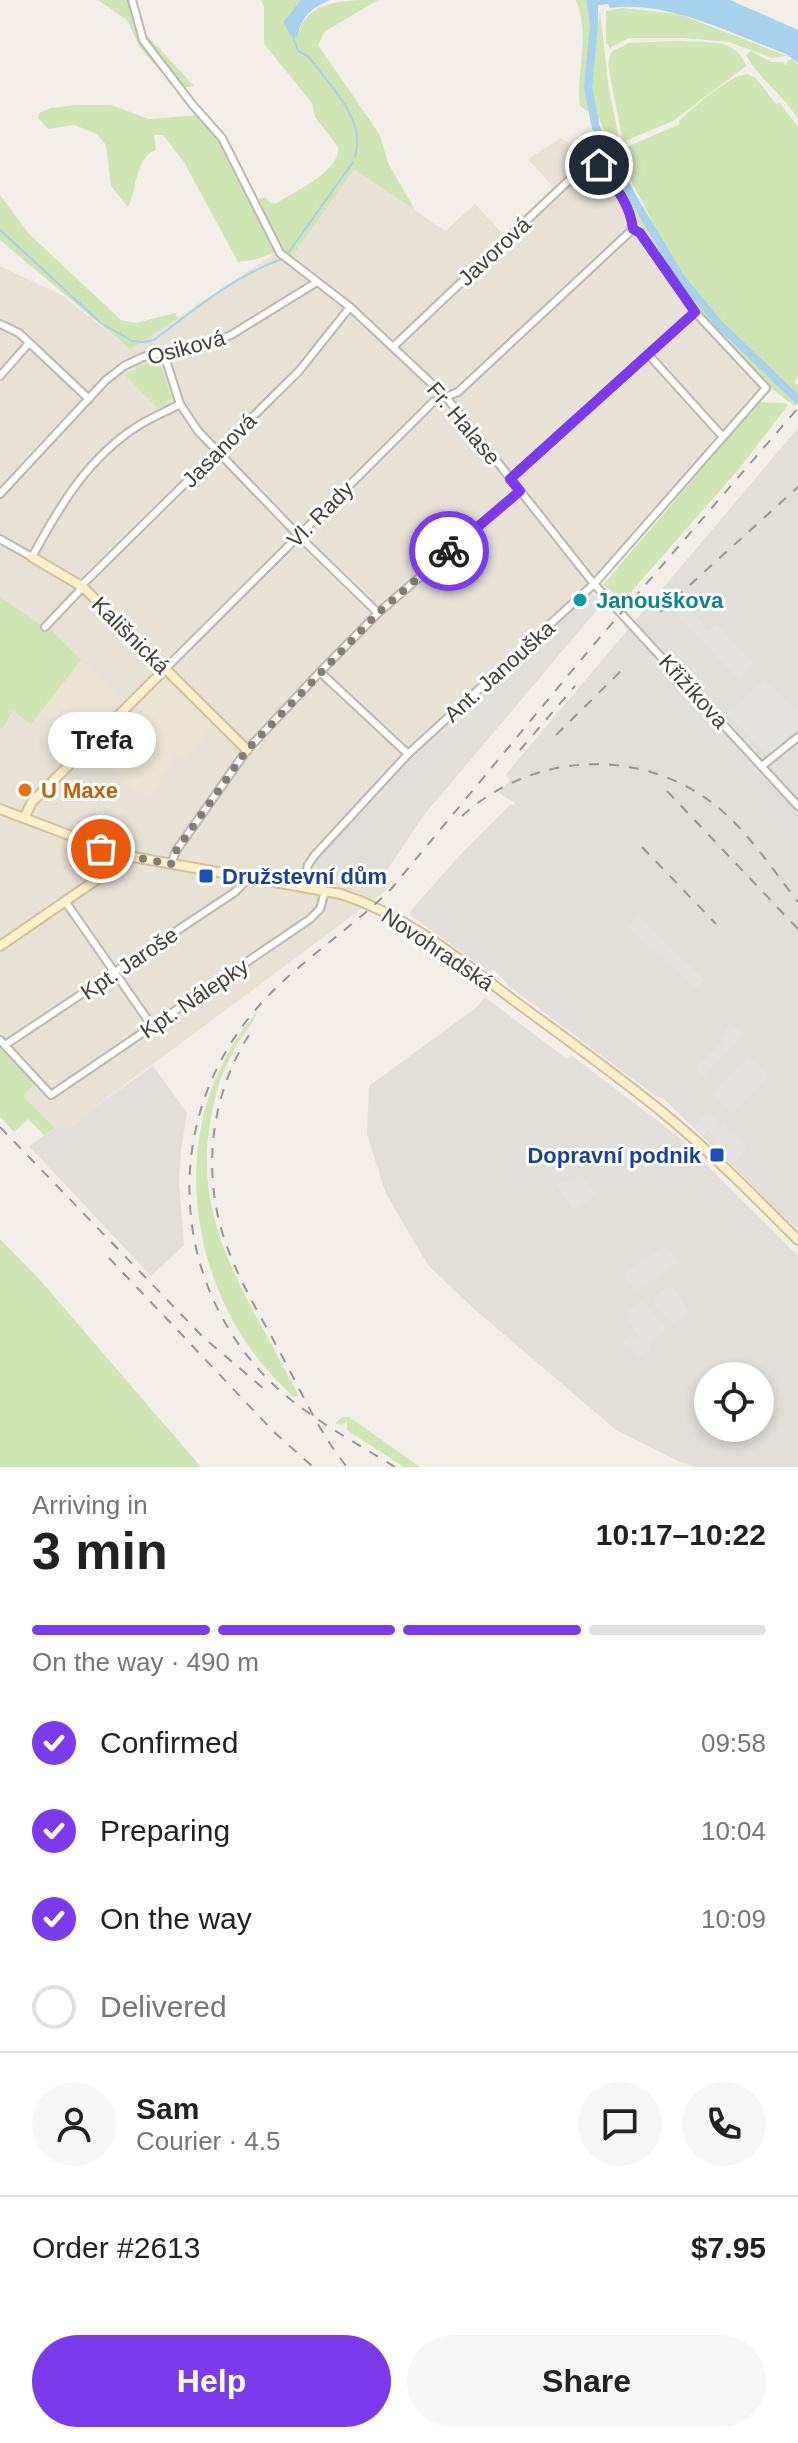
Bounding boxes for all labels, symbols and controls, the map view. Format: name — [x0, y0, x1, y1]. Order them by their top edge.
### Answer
pin — [565, 131, 633, 199]
icon: home — [577, 143, 621, 187]
street label: Javorová — [453, 211, 536, 291]
street label: Osiková — [145, 325, 228, 370]
street label: Fr. Halase — [422, 377, 505, 470]
street label: Jasanová — [177, 408, 262, 492]
street label: Vl. Rady — [282, 476, 359, 553]
courier — [409, 511, 489, 591]
icon: bike — [427, 529, 471, 573]
place label: Janouškova — [596, 588, 724, 613]
street label: Kališnická — [87, 591, 175, 680]
marker: Janouškova — [571, 591, 589, 609]
street label: Ant. Janouška — [439, 615, 560, 727]
street label: Křižíkova — [654, 649, 734, 734]
callout: Trefa — [47, 713, 155, 769]
text: Trefa — [71, 725, 133, 755]
place label: U Maxe — [41, 778, 118, 803]
marker: U Maxe — [16, 781, 34, 799]
pin — [67, 815, 135, 883]
icon: bag — [79, 827, 123, 871]
place label: Družstevní dům — [222, 864, 387, 889]
marker: Družstevní dům — [197, 867, 215, 885]
street label: Novohradská — [377, 903, 499, 996]
street label: Kpt. Jaroše — [76, 922, 182, 1005]
street label: Kpt. Nálepky — [136, 953, 253, 1044]
place label: Dopravní podnik — [527, 1143, 702, 1168]
marker: Dopravní podnik — [708, 1146, 726, 1164]
map controls — [694, 1362, 774, 1442]
button: locate — [694, 1362, 774, 1442]
text: Arriving in — [32, 1490, 148, 1520]
text: 10:17–10:22 — [596, 1518, 766, 1551]
text: 3 min — [32, 1522, 168, 1580]
text: On the way · 490 m — [32, 1647, 259, 1677]
icon: check — [32, 1721, 76, 1765]
text: Confirmed — [100, 1726, 238, 1759]
text: 09:58 — [701, 1728, 766, 1758]
icon: check — [32, 1809, 76, 1853]
text: Preparing — [100, 1814, 230, 1847]
text: 10:04 — [701, 1816, 766, 1846]
icon: check — [32, 1897, 76, 1941]
text: On the way — [100, 1902, 252, 1935]
text: 10:09 — [701, 1904, 766, 1934]
text: Delivered — [100, 1990, 227, 2023]
button: person — [32, 2082, 116, 2166]
button: chat — [578, 2082, 662, 2166]
button: phone — [682, 2082, 766, 2166]
text: Sam — [136, 2092, 199, 2125]
text: Courier · 4.5 — [136, 2126, 281, 2156]
text: Order #2613 — [32, 2231, 200, 2264]
text: $7.95 — [691, 2231, 766, 2264]
button: Help — [32, 2335, 391, 2427]
button: Share — [407, 2335, 766, 2427]

